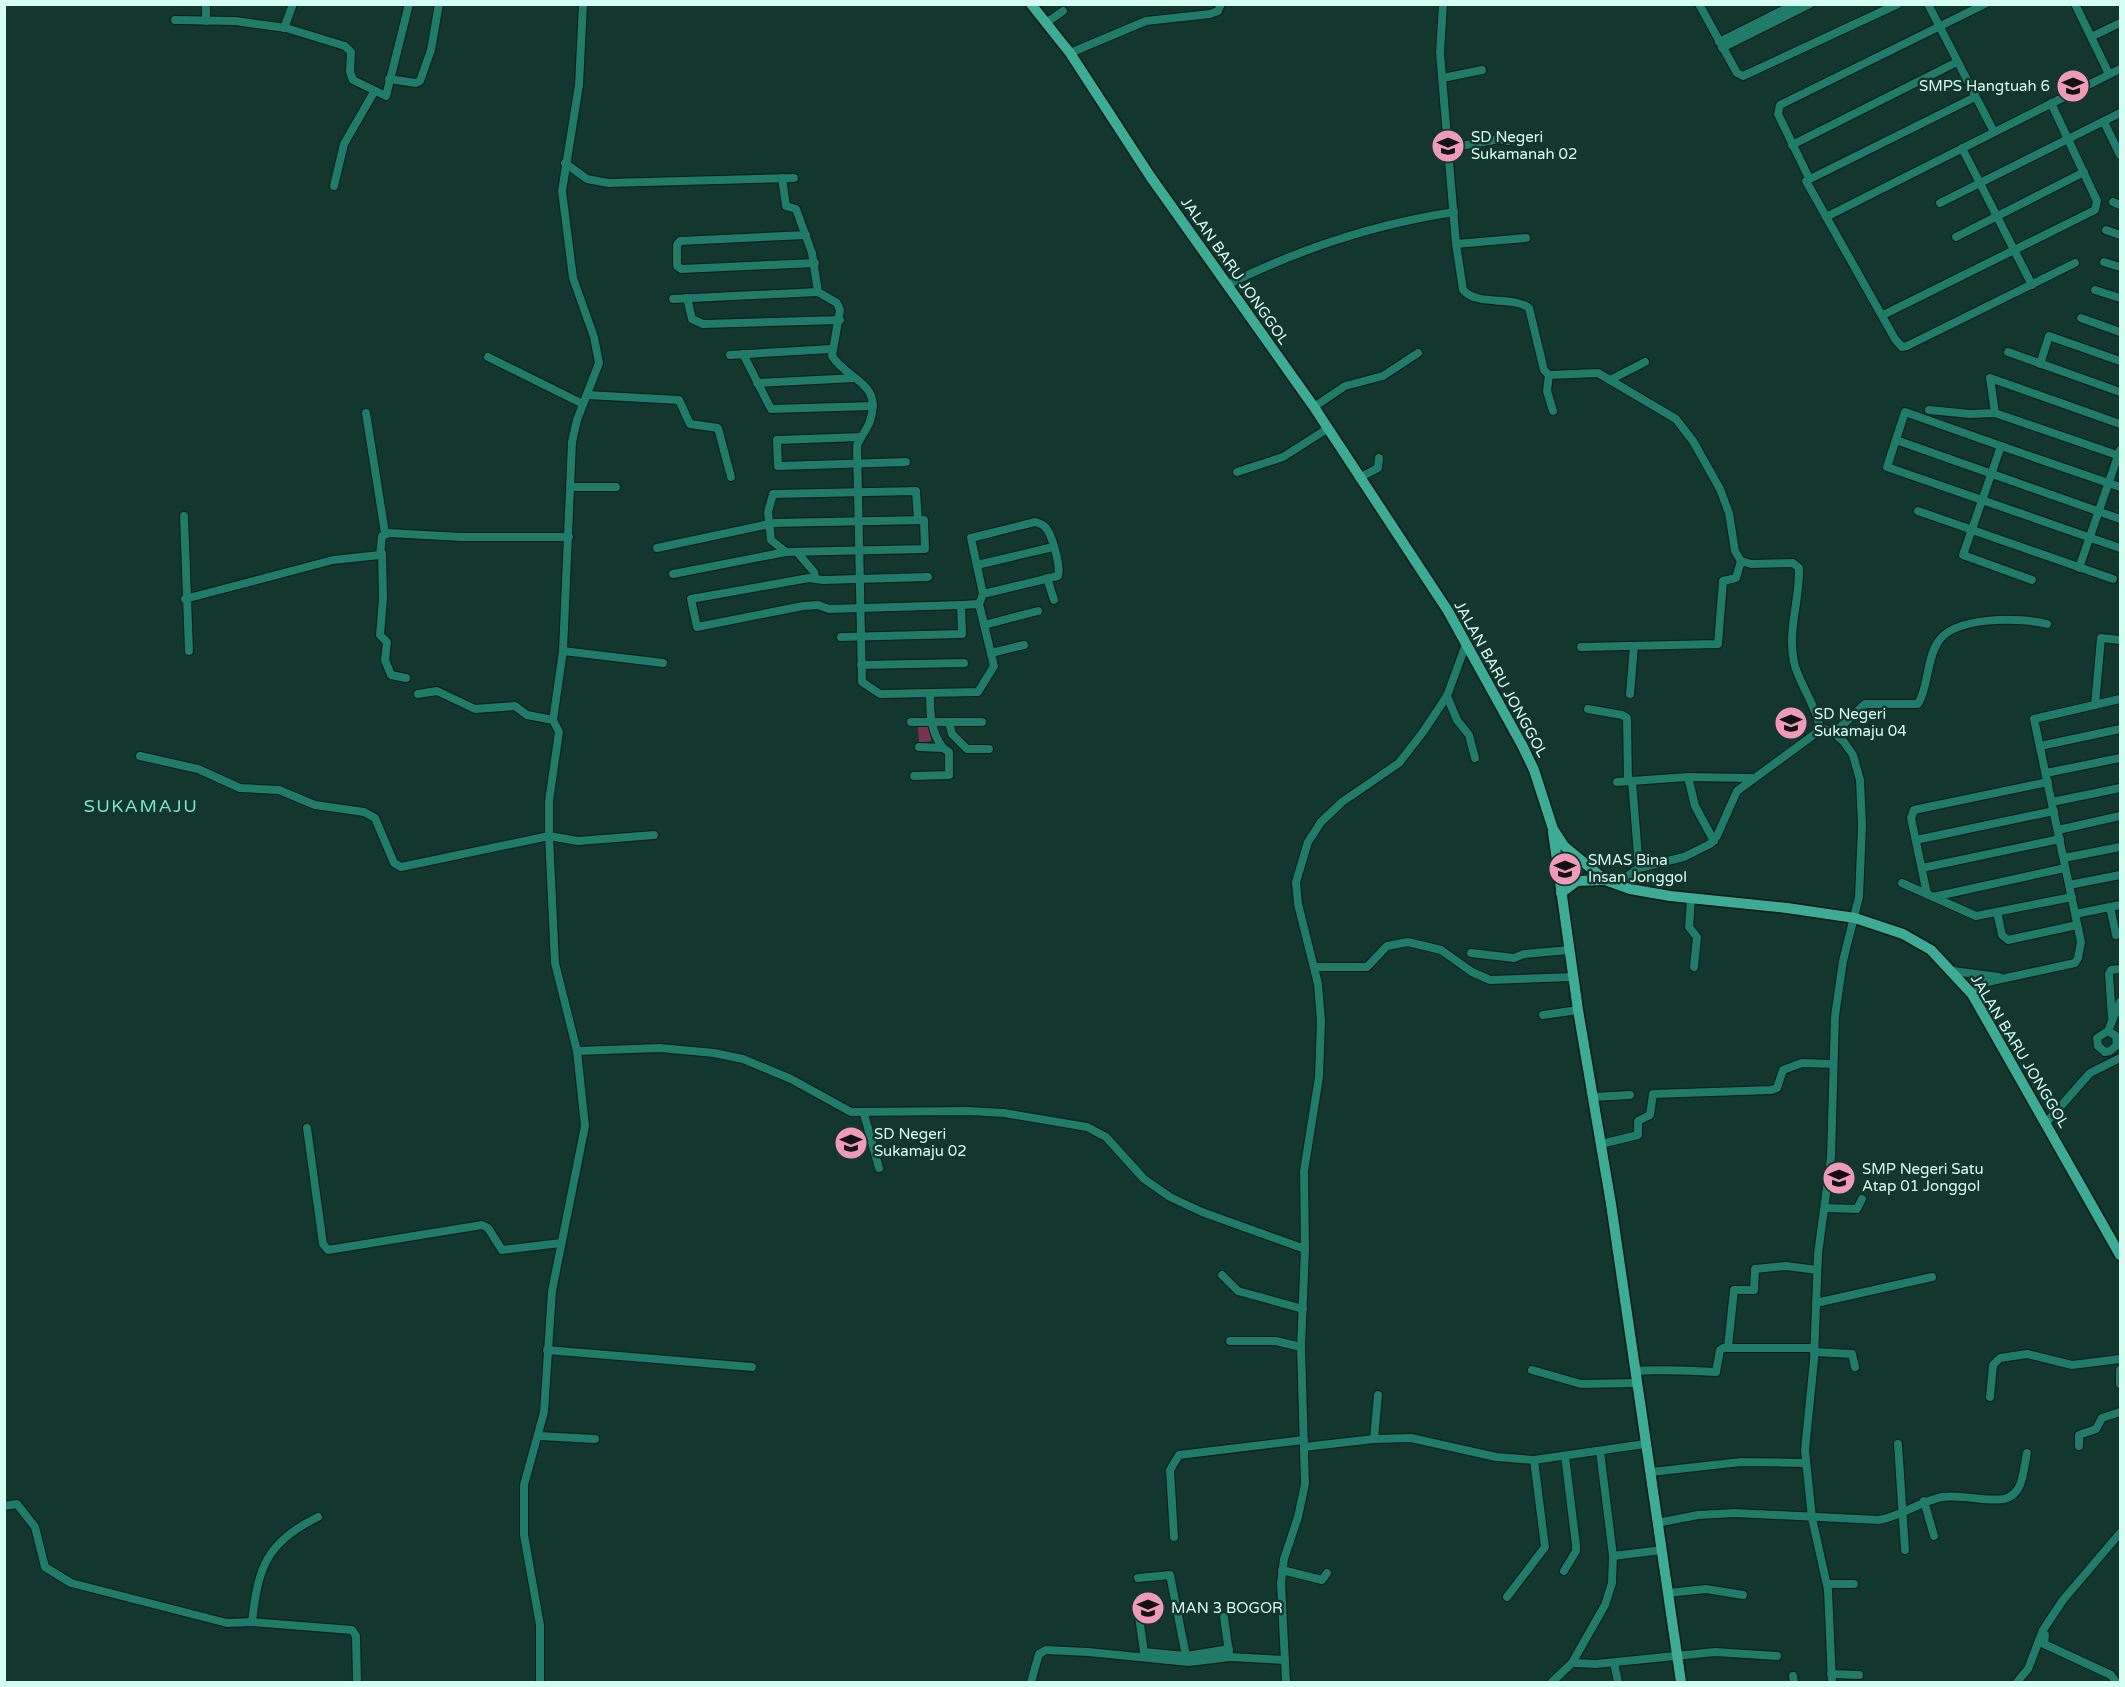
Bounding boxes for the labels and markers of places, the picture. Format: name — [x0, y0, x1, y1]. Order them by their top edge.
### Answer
school or university icon: SMPS Hangtuah 6 — [2055, 68, 2091, 104]
place label: SMPS Hangtuah 6 — [1919, 77, 2050, 95]
school or university icon: SD Negeri Sukamanah 02 — [1430, 128, 1466, 164]
place label: SD Negeri Sukamanah 02 — [1471, 128, 1577, 163]
school or university icon: SD Negeri Sukamaju 04 — [1773, 705, 1809, 741]
place label: SD Negeri Sukamaju 04 — [1814, 705, 1907, 740]
school or university icon: SMAS Bina Insan Jonggol — [1547, 851, 1583, 887]
place label: SMAS Bina Insan Jonggol — [1588, 851, 1687, 886]
school or university icon: SD Negeri Sukamaju 02 — [833, 1125, 869, 1161]
place label: SD Negeri Sukamaju 02 — [874, 1125, 967, 1160]
school or university icon: SMP Negeri Satu Atap 01 Jonggol — [1821, 1160, 1857, 1196]
place label: SMP Negeri Satu Atap 01 Jonggol — [1862, 1160, 1984, 1195]
school or university icon: MAN 3 BOGOR — [1130, 1590, 1166, 1626]
place label: MAN 3 BOGOR — [1171, 1599, 1283, 1617]

